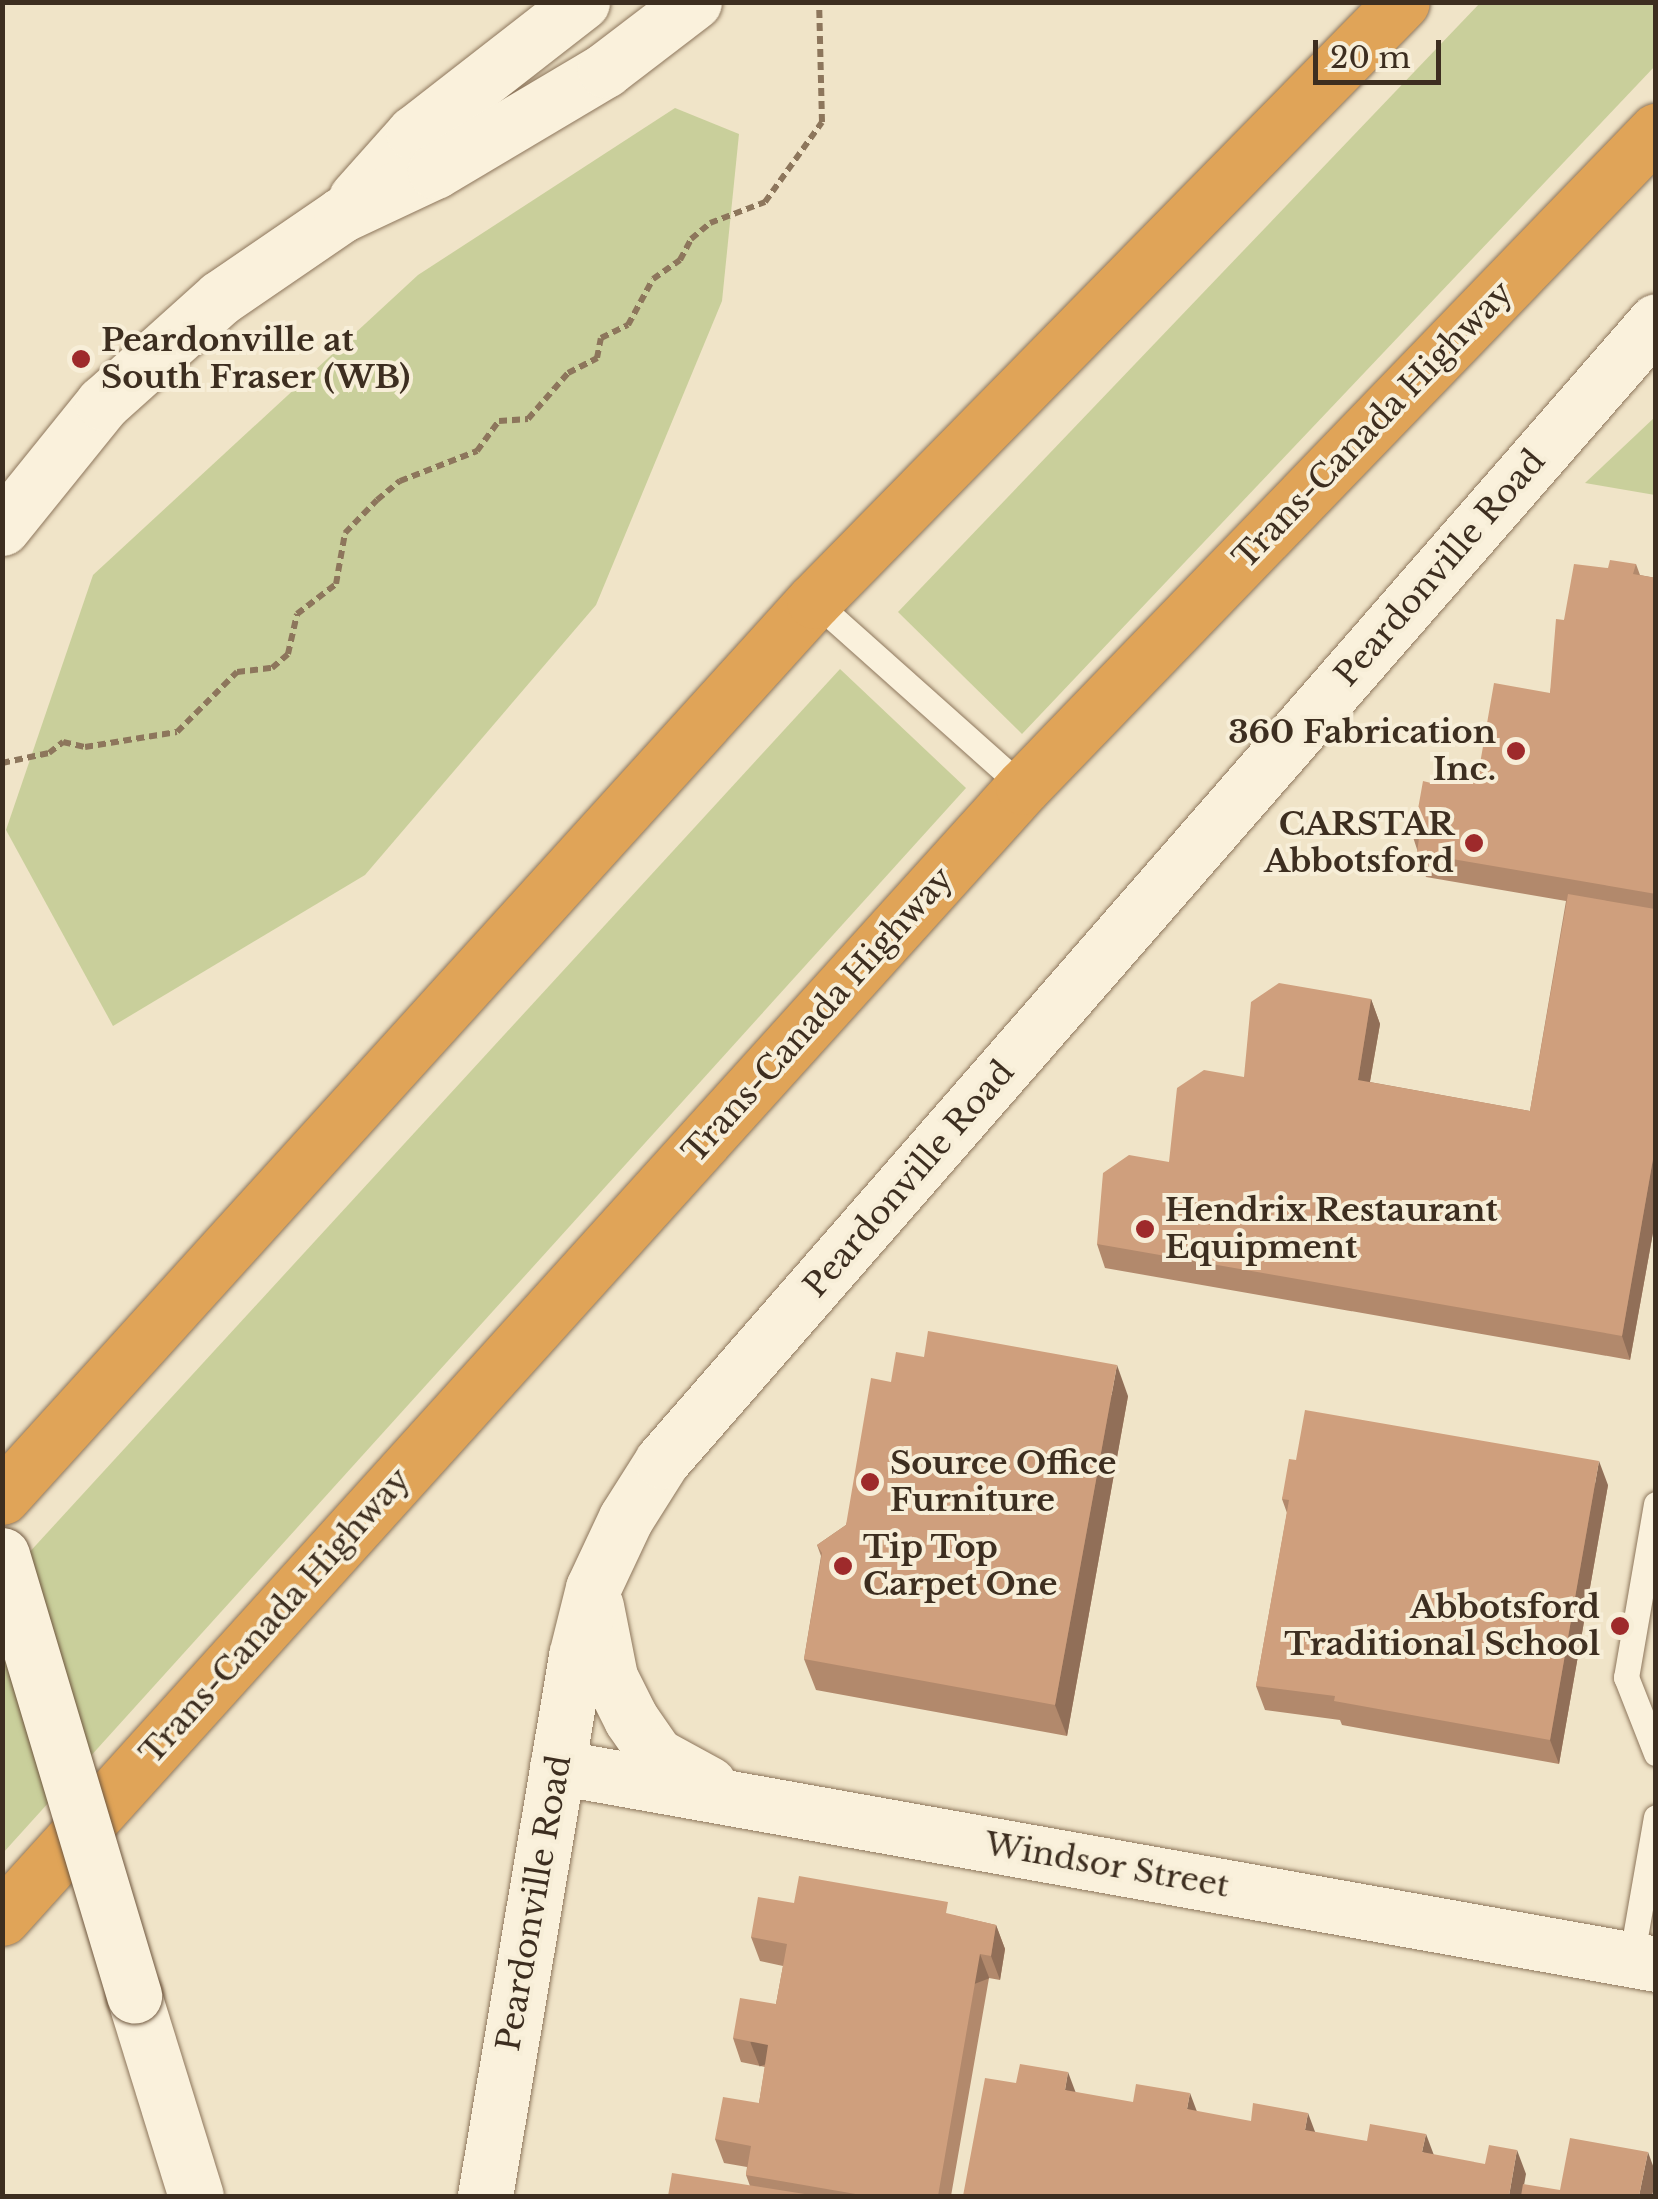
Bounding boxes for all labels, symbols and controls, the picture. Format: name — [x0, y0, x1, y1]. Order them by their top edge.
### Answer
scale bar — [1318, 20, 1446, 82]
text: 20 m — [1330, 39, 1411, 76]
street label: Trans-Canada Highway — [1225, 273, 1521, 577]
place label: Peardonville at South Fraser (WB) — [101, 322, 411, 397]
marker: Peardonville at South Fraser (WB) — [70, 348, 92, 370]
street label: Peardonville Road — [1327, 442, 1553, 694]
place label: 360 Fabrication Inc. — [1228, 714, 1496, 789]
marker: 360 Fabrication Inc. — [1505, 740, 1527, 762]
place label: CARSTAR Abbotsford — [1264, 806, 1454, 881]
marker: CARSTAR Abbotsford — [1463, 832, 1485, 854]
street label: Trans-Canada Highway — [675, 859, 961, 1171]
street label: Peardonville Road — [796, 1053, 1022, 1305]
place label: Hendrix Restaurant Equipment — [1165, 1192, 1498, 1267]
marker: Hendrix Restaurant Equipment — [1134, 1218, 1156, 1240]
place label: Source Office Furniture — [890, 1445, 1116, 1520]
street label: Trans-Canada Highway — [132, 1460, 418, 1772]
marker: Source Office Furniture — [859, 1471, 881, 1493]
place label: Tip Top Carpet One — [863, 1529, 1058, 1604]
marker: Tip Top Carpet One — [832, 1555, 854, 1577]
place label: Abbotsford Traditional School — [1284, 1589, 1600, 1664]
marker: Abbotsford Traditional School — [1609, 1615, 1631, 1637]
street label: Peardonville Road — [489, 1752, 579, 2054]
street label: Windsor Street — [982, 1825, 1232, 1905]

